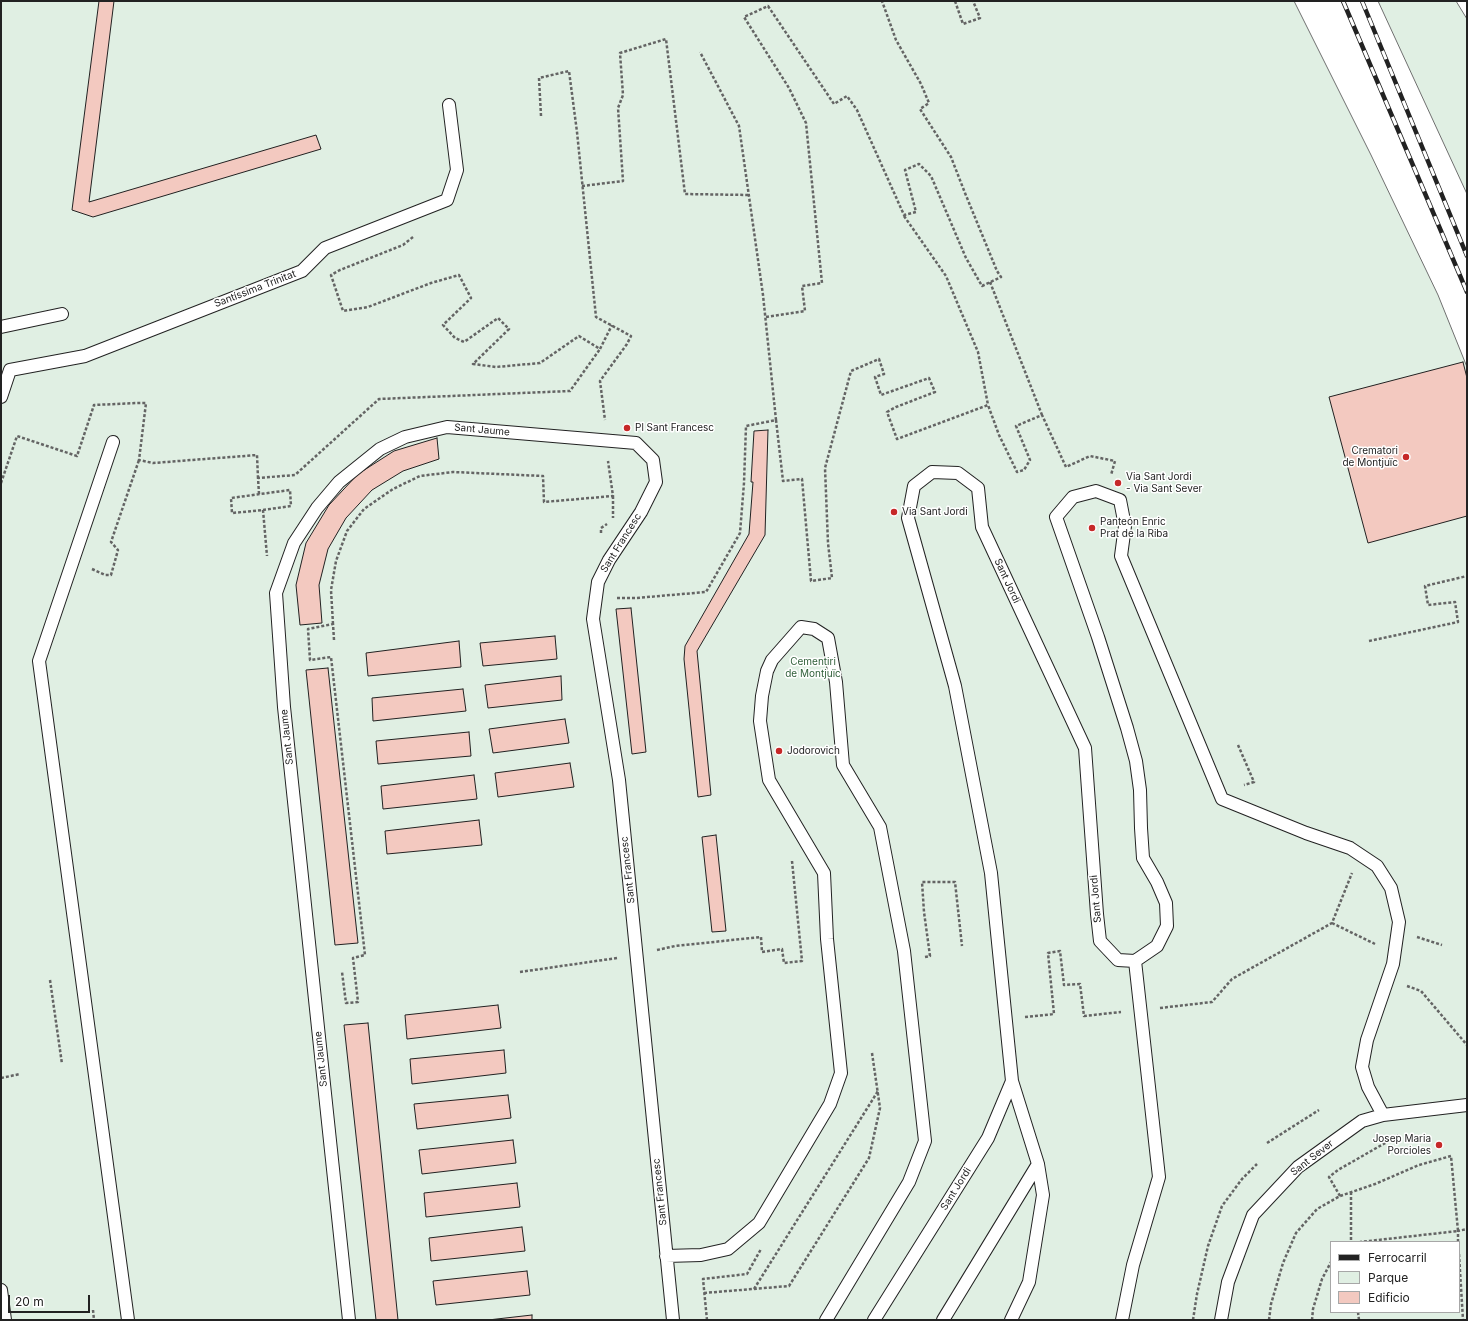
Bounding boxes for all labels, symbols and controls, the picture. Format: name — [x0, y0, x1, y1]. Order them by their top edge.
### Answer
street label: Santíssima Trinitat — [212, 268, 298, 310]
street label: Sant Jaume — [454, 422, 510, 438]
place label: Pl Sant Francesc — [635, 422, 714, 434]
marker: Pl Sant Francesc — [622, 423, 632, 433]
place label: Crematori de Montjuïc — [1342, 445, 1398, 468]
marker: Crematori de Montjuïc — [1401, 452, 1411, 462]
place label: Via Sant Jordi - Via Sant Sever — [1126, 471, 1202, 494]
marker: Via Sant Jordi - Via Sant Sever — [1113, 478, 1123, 488]
place label: Via Sant Jordi — [902, 506, 968, 518]
marker: Via Sant Jordi — [889, 507, 899, 517]
street label: Sant Francesc — [598, 511, 644, 575]
place label: Panteón Enric Prat de la Riba — [1100, 516, 1168, 540]
marker: Panteón Enric Prat de la Riba — [1087, 523, 1097, 533]
street label: Sant Jordi — [991, 557, 1023, 605]
park label: Cementiri de Montjuïc — [785, 656, 841, 680]
street label: Sant Jaume — [278, 709, 296, 765]
place label: Jodorovich — [787, 745, 840, 757]
marker: Jodorovich — [774, 746, 784, 756]
street label: Sant Francesc — [619, 836, 637, 904]
street label: Sant Jordi — [1088, 875, 1104, 923]
street label: Sant Jaume — [312, 1031, 330, 1087]
place label: Josep Maria Porcioles — [1373, 1133, 1431, 1156]
street label: Sant Sever — [1288, 1138, 1336, 1178]
marker: Josep Maria Porcioles — [1434, 1140, 1444, 1150]
street label: Sant Francesc — [651, 1158, 669, 1226]
street label: Sant Jordi — [938, 1166, 974, 1212]
legend — [1330, 1241, 1460, 1313]
text: Ferrocarril — [1368, 1250, 1427, 1265]
text: Parque — [1368, 1270, 1408, 1285]
scale bar — [10, 1287, 92, 1313]
text: Edificio — [1368, 1290, 1410, 1305]
text: 20 m — [15, 1294, 44, 1309]

